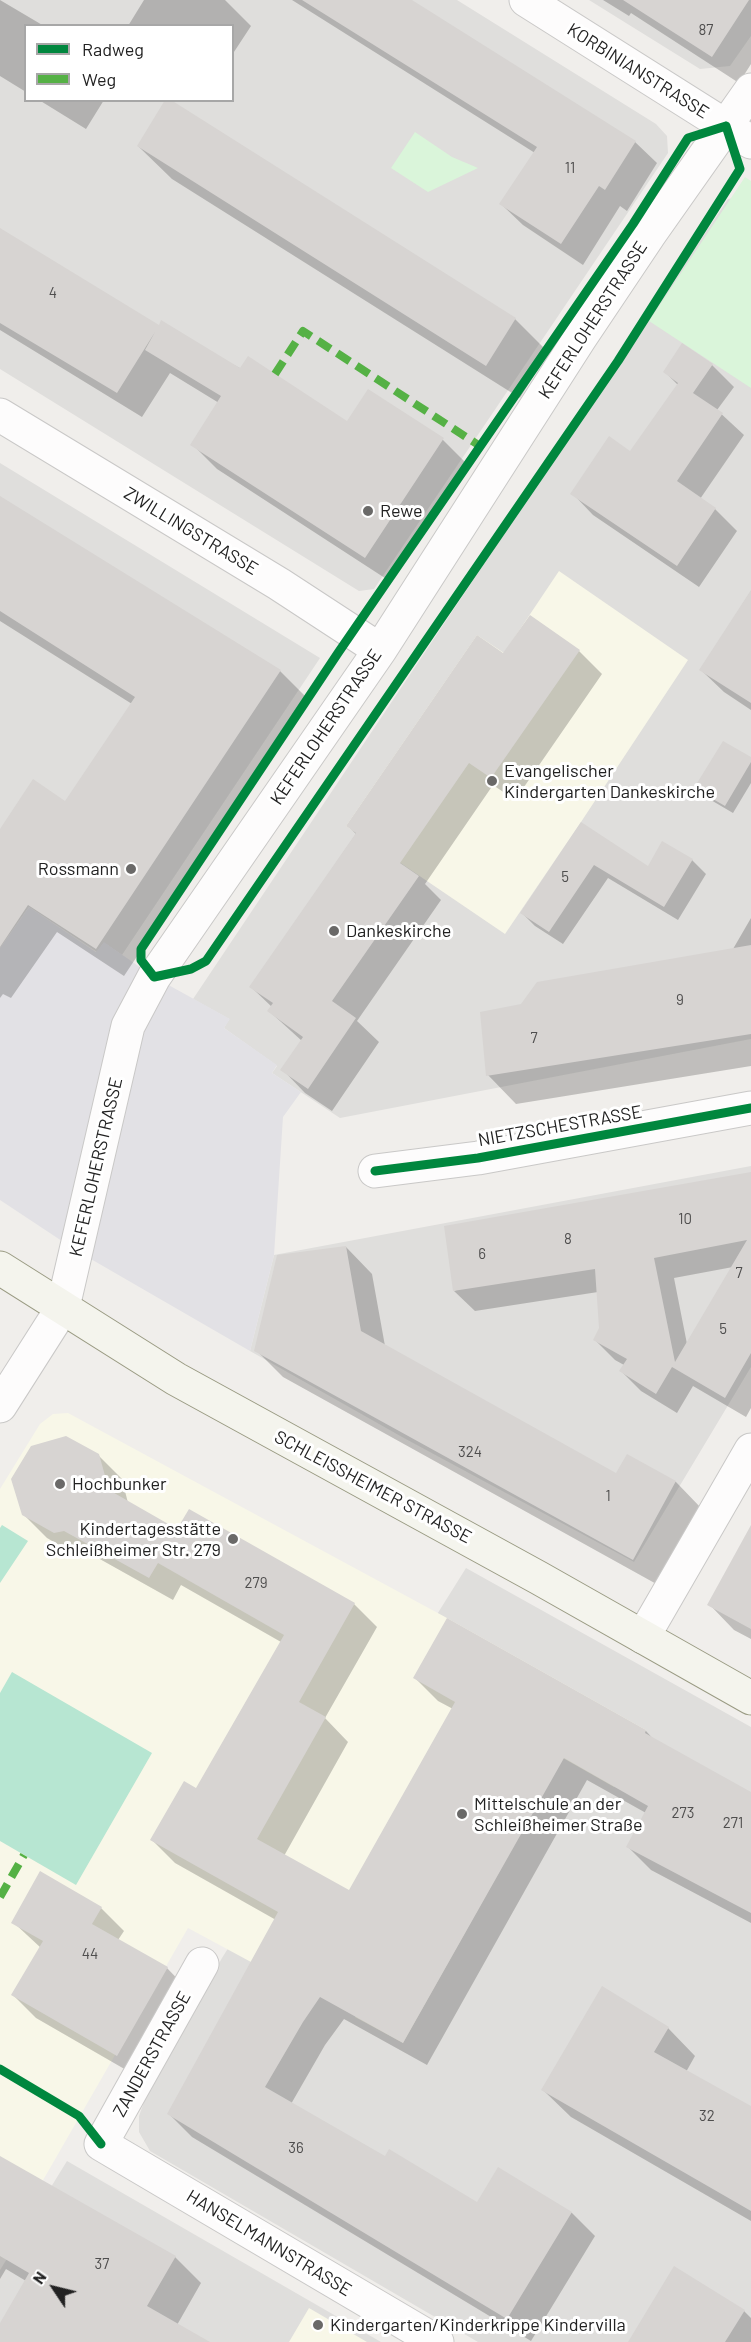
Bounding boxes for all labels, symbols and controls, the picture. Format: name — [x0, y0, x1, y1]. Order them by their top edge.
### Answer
street label: KORBINIANSTRASSE — [563, 19, 713, 123]
house number: 87 — [699, 21, 713, 39]
legend — [24, 24, 234, 102]
text: Radweg — [82, 38, 144, 60]
text: Weg — [82, 68, 116, 90]
house number: 11 — [565, 159, 575, 177]
street label: KEFERLOHERSTRASSE — [534, 237, 652, 403]
house number: 4 — [49, 284, 57, 302]
street label: ZWILLINGSTRASSE — [120, 482, 262, 580]
place label: Rewe — [380, 500, 423, 522]
marker: Rewe — [361, 504, 375, 518]
street label: KEFERLOHERSTRASSE — [266, 645, 386, 809]
place label: Evangelischer Kindergarten Dankeskirche — [504, 760, 715, 802]
marker: Evangelischer Kindergarten Dankeskirche — [485, 774, 499, 788]
place label: Rossmann — [38, 858, 119, 880]
marker: Rossmann — [124, 862, 138, 876]
house number: 5 — [561, 868, 569, 886]
place label: Dankeskirche — [346, 920, 451, 942]
marker: Dankeskirche — [327, 924, 341, 938]
house number: 9 — [676, 991, 684, 1009]
house number: 7 — [530, 1029, 538, 1047]
street label: KEFERLOHERSTRASSE — [65, 1075, 127, 1259]
street label: NIETZSCHESTRASSE — [476, 1101, 644, 1151]
house number: 10 — [678, 1210, 692, 1228]
house number: 8 — [564, 1230, 572, 1248]
house number: 6 — [478, 1245, 486, 1263]
house number: 7 — [735, 1264, 743, 1282]
house number: 5 — [719, 1320, 727, 1338]
street label: SCHLEISSHEIMER STRASSE — [271, 1426, 475, 1548]
house number: 324 — [458, 1443, 482, 1461]
place label: Hochbunker — [72, 1473, 167, 1495]
marker: Hochbunker — [53, 1477, 67, 1491]
house number: 1 — [605, 1487, 611, 1505]
place label: Kindertagesstätte Schleißheimer Str. 279 — [46, 1518, 221, 1561]
marker: Kindertagesstätte Schleißheimer Str. 279 — [226, 1532, 240, 1546]
house number: 279 — [245, 1574, 267, 1592]
place label: Mittelschule an der Schleißheimer Straße — [474, 1793, 643, 1836]
house number: 273 — [672, 1804, 694, 1822]
marker: Mittelschule an der Schleißheimer Straße — [455, 1807, 469, 1821]
house number: 271 — [723, 1814, 743, 1832]
house number: 44 — [82, 1945, 98, 1963]
street label: ZANDERSTRASSE — [109, 1988, 195, 2120]
house number: 32 — [699, 2107, 715, 2125]
house number: 36 — [288, 2139, 304, 2157]
street label: HANSELMANNSTRASSE — [183, 2185, 355, 2301]
house number: 37 — [95, 2255, 109, 2273]
north arrow — [24, 2258, 84, 2318]
text: N — [28, 2268, 50, 2287]
place label: Kindergarten/Kinderkrippe Kindervilla — [330, 2314, 626, 2336]
marker: Kindergarten/Kinderkrippe Kindervilla — [311, 2318, 325, 2332]

